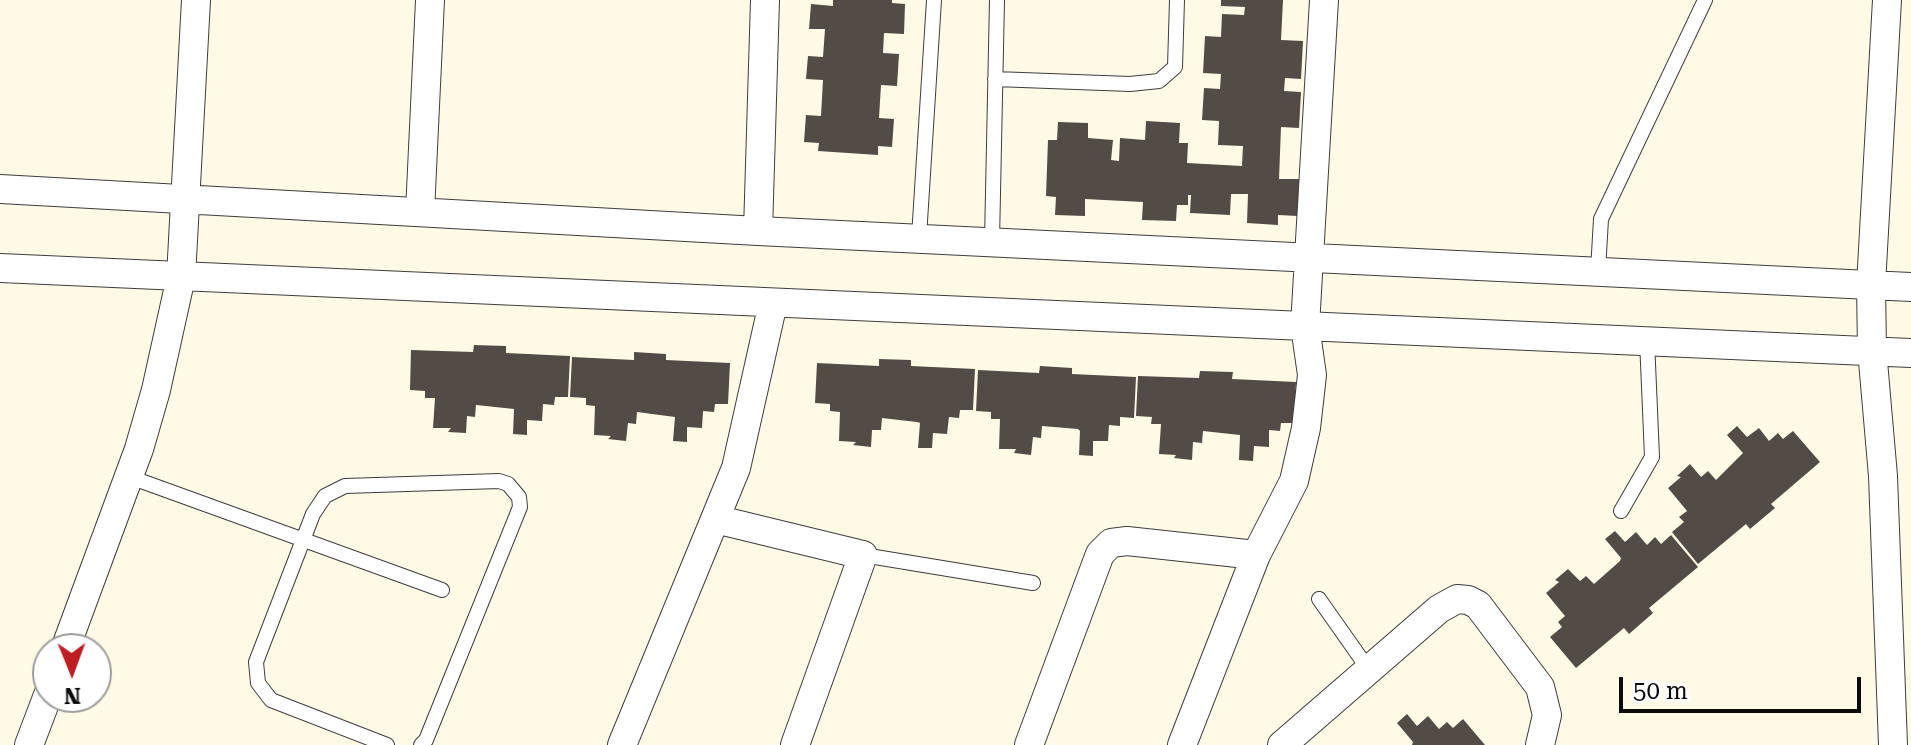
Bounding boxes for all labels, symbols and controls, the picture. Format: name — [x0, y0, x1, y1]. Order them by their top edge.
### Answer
north arrow — [32, 633, 112, 713]
scale bar — [1623, 661, 1865, 711]
text: 50 m — [1633, 677, 1688, 705]
text: N — [64, 683, 81, 708]

